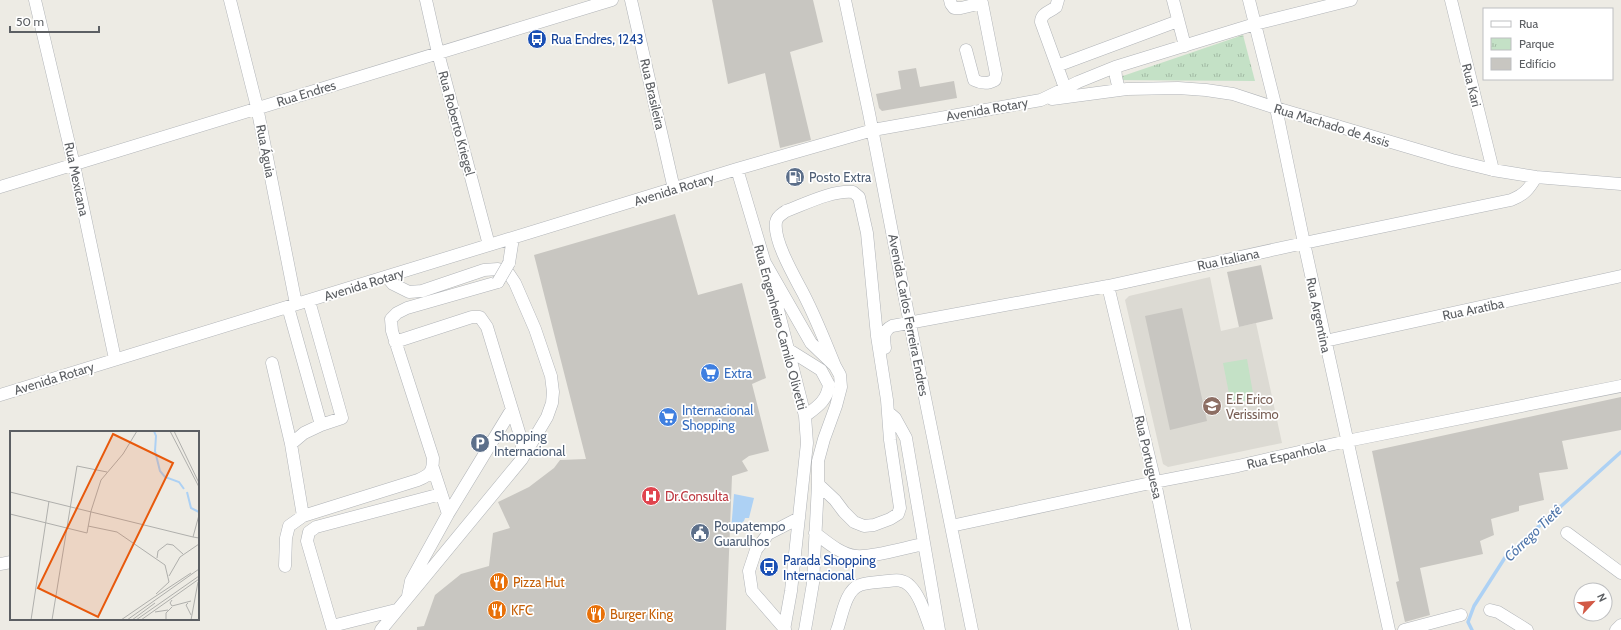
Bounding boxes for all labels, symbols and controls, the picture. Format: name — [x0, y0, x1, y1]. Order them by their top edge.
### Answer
scale bar — [10, 8, 99, 34]
legend — [1483, 8, 1613, 80]
text: 50 m — [16, 14, 44, 29]
text: Rua — [1519, 16, 1538, 31]
bus stop icon: Rua Endres, 1243 — [526, 28, 548, 50]
place label: Rua Endres, 1243 — [551, 31, 644, 47]
text: Parque — [1519, 36, 1554, 51]
text: Edifício — [1519, 56, 1556, 71]
street label: Rua Brasileira — [637, 57, 669, 132]
street label: Rua Kari — [1459, 62, 1485, 108]
street label: Rua Roberto Kriegel — [435, 69, 479, 177]
street label: Rua Endres — [274, 76, 338, 110]
street label: Avenida Rotary — [945, 94, 1030, 124]
street label: Rua Machado de Assis — [1272, 100, 1393, 150]
street label: Rua Águia — [253, 123, 280, 180]
street label: Rua Mexicana — [61, 141, 93, 218]
fuel station icon: Posto Extra — [784, 166, 806, 188]
street label: Avenida Rotary — [632, 169, 716, 209]
place label: Posto Extra — [809, 169, 872, 185]
street label: Avenida Carlos Ferreira Endres — [885, 233, 933, 398]
street label: Rua Engenheiro Camilo Olivetti — [751, 243, 811, 411]
street label: Rua Italiana — [1195, 244, 1261, 273]
street label: Avenida Rotary — [322, 264, 406, 304]
street label: Rua Argentina — [1303, 276, 1335, 355]
street label: Rua Aratiba — [1441, 295, 1506, 323]
street label: Avenida Rotary — [12, 358, 96, 398]
supermarket icon: Extra — [699, 362, 721, 384]
place label: Extra — [724, 365, 753, 381]
place label: E.E Erico Verissimo — [1226, 391, 1279, 422]
school or university icon: E.E Erico Verissimo — [1201, 395, 1223, 417]
place label: Internacional Shopping — [682, 402, 753, 433]
supermarket icon: Internacional Shopping — [657, 406, 679, 428]
street label: Rua Portuguesa — [1132, 414, 1167, 501]
place label: Shopping Internacional — [494, 428, 565, 459]
inset map — [10, 431, 199, 620]
parking icon: Shopping Internacional — [469, 432, 491, 454]
street label: Rua Espanhola — [1245, 438, 1328, 472]
hospital icon: Dr.Consulta — [640, 485, 662, 507]
place label: Dr.Consulta — [665, 488, 729, 504]
water label: Córrego Tietê — [1500, 501, 1566, 565]
place label: Poupatempo Guarulhos — [714, 518, 785, 549]
public building icon: Poupatempo Guarulhos — [689, 522, 711, 544]
place label: Parada Shopping Internacional — [783, 552, 876, 583]
bus stop icon: Parada Shopping Internacional — [758, 556, 780, 578]
restaurant icon: Pizza Hut — [488, 571, 510, 593]
place label: Pizza Hut — [513, 574, 565, 590]
north arrow — [1573, 582, 1613, 622]
text: N — [1594, 591, 1610, 604]
restaurant icon: KFC — [486, 599, 508, 621]
place label: KFC — [511, 602, 533, 618]
restaurant icon: Burger King — [585, 603, 607, 625]
place label: Burger King — [610, 606, 673, 622]

